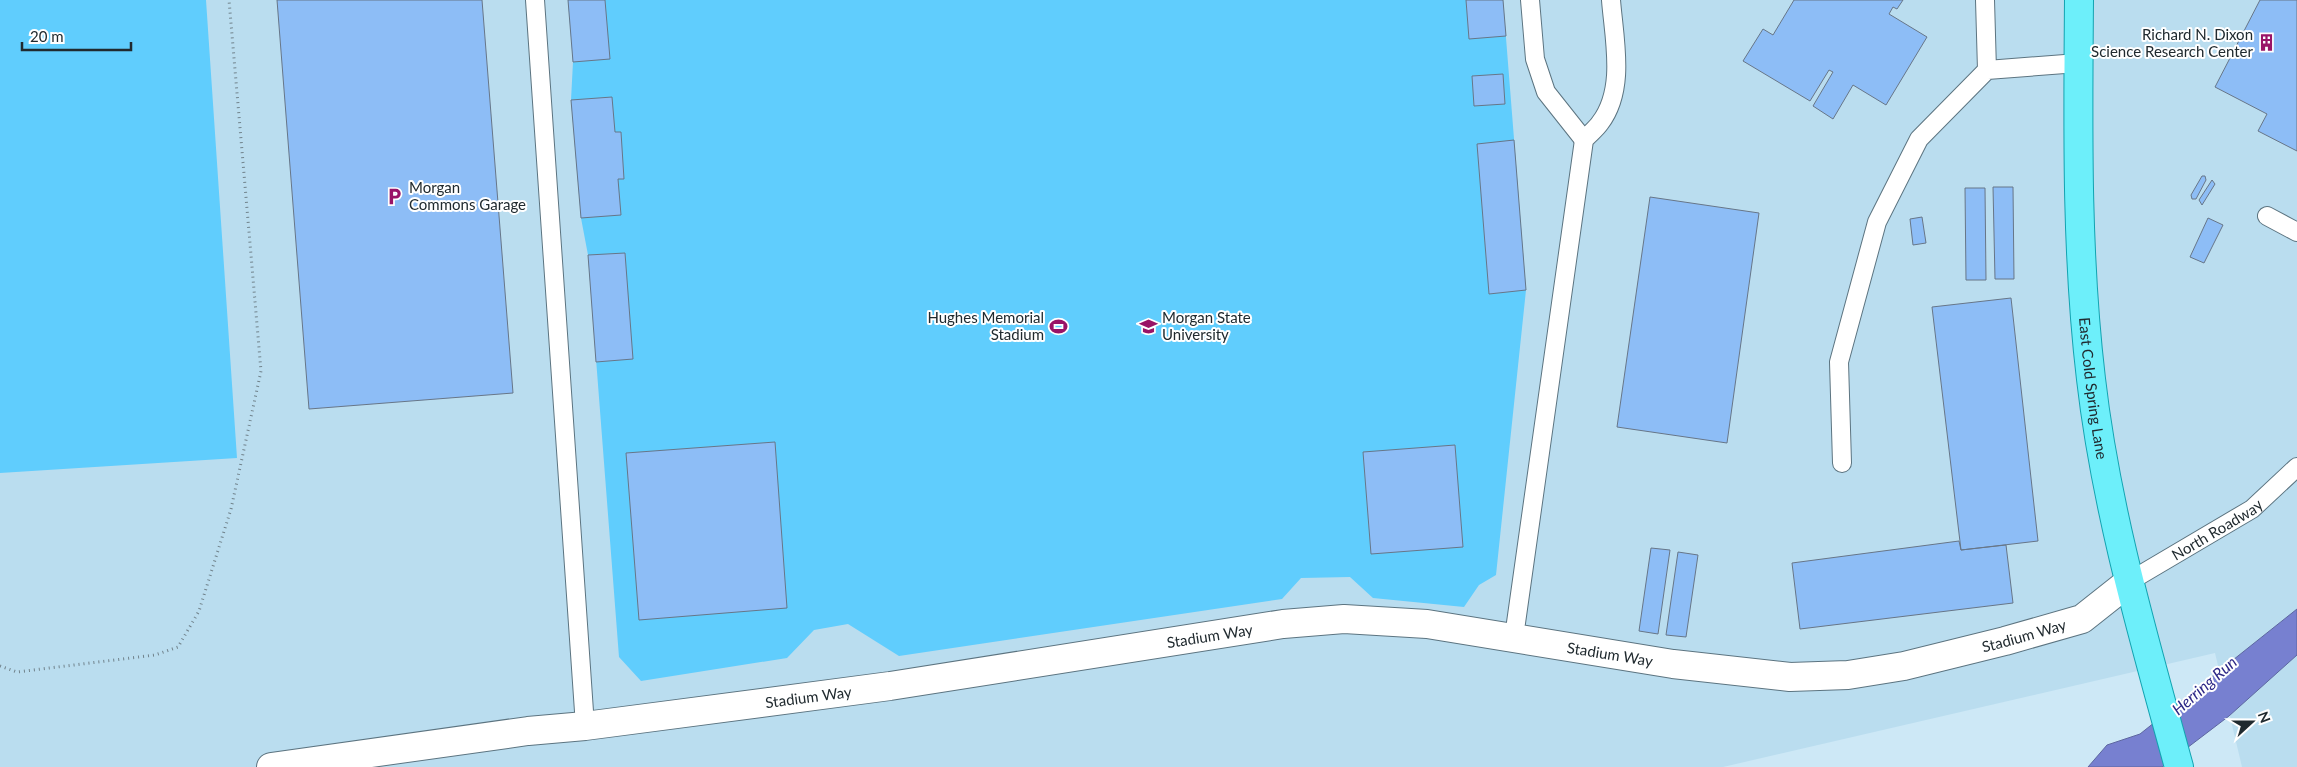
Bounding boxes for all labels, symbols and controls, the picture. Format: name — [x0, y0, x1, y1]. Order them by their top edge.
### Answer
scale bar — [22, 20, 131, 52]
place label: Richard N. Dixon Science Research Center — [2091, 25, 2254, 60]
text: 20 m — [30, 27, 64, 45]
building icon: Richard N. Dixon Science Research Center — [2257, 33, 2277, 53]
place label: Morgan Commons Garage — [409, 178, 526, 213]
parking icon: Morgan Commons Garage — [385, 186, 405, 206]
place label: Hughes Memorial Stadium — [927, 308, 1044, 343]
place label: Morgan State University — [1162, 308, 1251, 343]
sports icon: Hughes Memorial Stadium — [1048, 316, 1068, 336]
school or university icon: Morgan State University — [1138, 316, 1158, 336]
street label: East Cold Spring Lane — [2076, 317, 2112, 461]
street label: North Roadway — [2168, 495, 2266, 564]
street label: Stadium Way — [1980, 615, 2068, 655]
street label: Stadium Way — [1165, 620, 1254, 651]
street label: Stadium Way — [1566, 638, 1655, 670]
water label: Herring Run — [2168, 652, 2240, 718]
street label: Stadium Way — [764, 682, 853, 711]
north arrow — [2227, 697, 2277, 747]
text: N — [2255, 709, 2274, 725]

